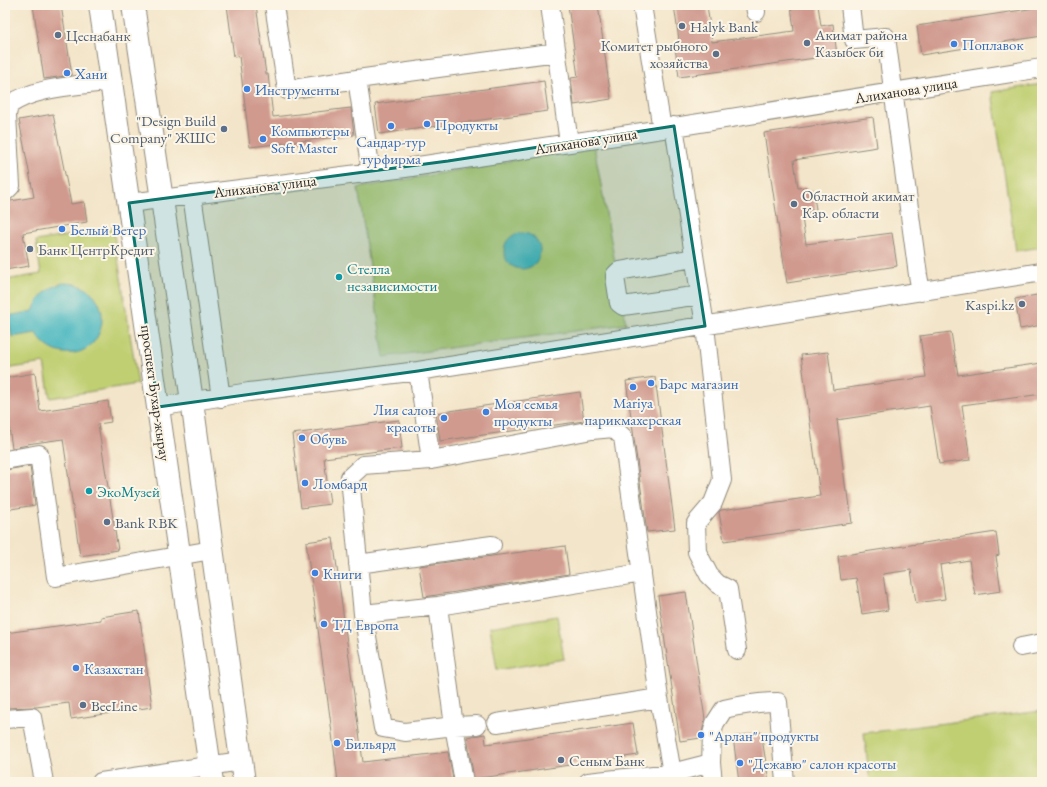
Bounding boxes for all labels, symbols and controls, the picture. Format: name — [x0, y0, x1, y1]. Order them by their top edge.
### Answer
place label: Halyk Bank — [690, 17, 759, 36]
marker: Halyk Bank — [677, 21, 687, 31]
place label: Акимат района Казыбек би — [814, 25, 908, 61]
place label: Цеснабанк — [66, 26, 131, 45]
marker: Цеснабанк — [53, 30, 63, 40]
place label: Поплавок — [962, 35, 1024, 54]
place label: Комитет рыбного хозяйства — [601, 36, 708, 72]
marker: Акимат района Казыбек би — [802, 38, 812, 48]
marker: Поплавок — [949, 39, 959, 49]
marker: Комитет рыбного хозяйства — [711, 49, 721, 59]
place label: Хани — [74, 64, 107, 83]
marker: Хани — [62, 68, 72, 78]
street label: Алиханова улица — [852, 73, 959, 108]
place label: Инструменты — [255, 80, 339, 99]
marker: Инструменты — [242, 84, 252, 94]
place label: "Design Build Company" ЖШС — [110, 111, 216, 147]
place label: Продукты — [435, 115, 498, 134]
marker: Продукты — [422, 119, 432, 129]
place label: Компьютеры Soft Master — [271, 121, 349, 157]
marker: Сандар-тур турфирма — [386, 121, 396, 131]
marker: "Design Build Company" ЖШС — [219, 124, 229, 134]
street label: Алиханова улица — [532, 124, 639, 159]
place label: Сандар-тур турфирма — [356, 132, 426, 168]
marker: Компьютеры Soft Master — [258, 134, 268, 144]
street label: Алиханова улица — [212, 170, 317, 202]
place label: Областной акимат Кар. области — [802, 186, 914, 222]
marker: Областной акимат Кар. области — [789, 199, 799, 209]
place label: Белый Ветер — [70, 220, 147, 239]
marker: Белый Ветер — [57, 224, 67, 234]
place label: Банк ЦентрКредит — [38, 240, 154, 259]
marker: Банк ЦентрКредит — [25, 244, 35, 254]
place label: Стелла независимости — [347, 259, 438, 295]
marker: Стелла независимости — [334, 272, 344, 282]
place label: Kaspi.kz — [965, 295, 1014, 314]
marker: Kaspi.kz — [1017, 299, 1027, 309]
street label: проспект Бухар-жырау — [137, 324, 175, 463]
place label: Барс магазин — [659, 374, 739, 393]
marker: Барс магазин — [646, 378, 656, 388]
marker: Mariya парикмахерская — [628, 382, 638, 392]
place label: Mariya парикмахерская — [585, 393, 682, 429]
place label: Моя семья продукты — [494, 394, 558, 430]
place label: Лия салон красоты — [373, 400, 436, 436]
marker: Моя семья продукты — [481, 407, 491, 417]
marker: Лия салон красоты — [439, 413, 449, 423]
place label: Обувь — [310, 429, 347, 448]
marker: Обувь — [297, 433, 307, 443]
place label: Ломбард — [313, 474, 368, 493]
marker: Ломбард — [300, 478, 310, 488]
place label: ЭкоМузей — [97, 482, 160, 501]
marker: ЭкоМузей — [84, 486, 94, 496]
place label: Bank RBK — [115, 513, 178, 532]
marker: Bank RBK — [102, 517, 112, 527]
place label: Книги — [323, 564, 362, 583]
marker: Книги — [310, 568, 320, 578]
place label: ТД Европа — [332, 615, 399, 634]
marker: ТД Европа — [319, 619, 329, 629]
place label: Казахстан — [84, 659, 144, 678]
marker: Казахстан — [71, 663, 81, 673]
place label: BeeLine — [91, 696, 138, 715]
marker: BeeLine — [78, 700, 88, 710]
place label: "Арлан" продукты — [709, 726, 819, 745]
marker: "Арлан" продукты — [696, 730, 706, 740]
place label: Бильярд — [345, 734, 396, 753]
marker: Бильярд — [332, 738, 342, 748]
place label: Сеным Банк — [569, 751, 645, 770]
place label: "Дежавю" салон красоты — [748, 754, 896, 773]
marker: Сеным Банк — [556, 755, 566, 765]
marker: "Дежавю" салон красоты — [735, 758, 745, 768]

